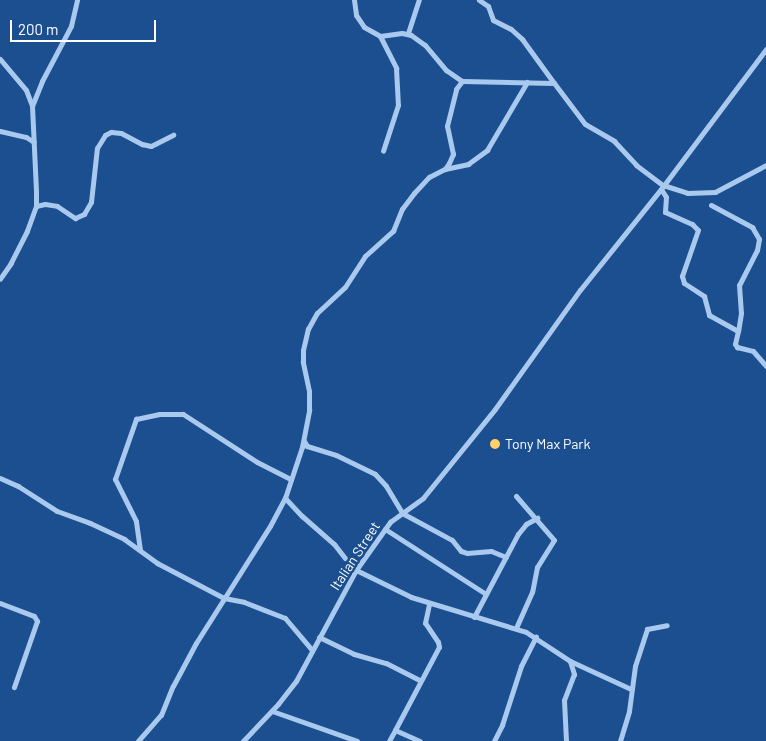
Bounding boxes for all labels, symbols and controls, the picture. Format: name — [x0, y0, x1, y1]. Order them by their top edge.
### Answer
scale bar — [12, 10, 159, 42]
text: 200 m — [18, 20, 58, 38]
place label: Tony Max Park — [505, 436, 590, 452]
marker: Tony Max Park — [489, 438, 501, 450]
street label: Italian Street — [327, 519, 383, 593]

